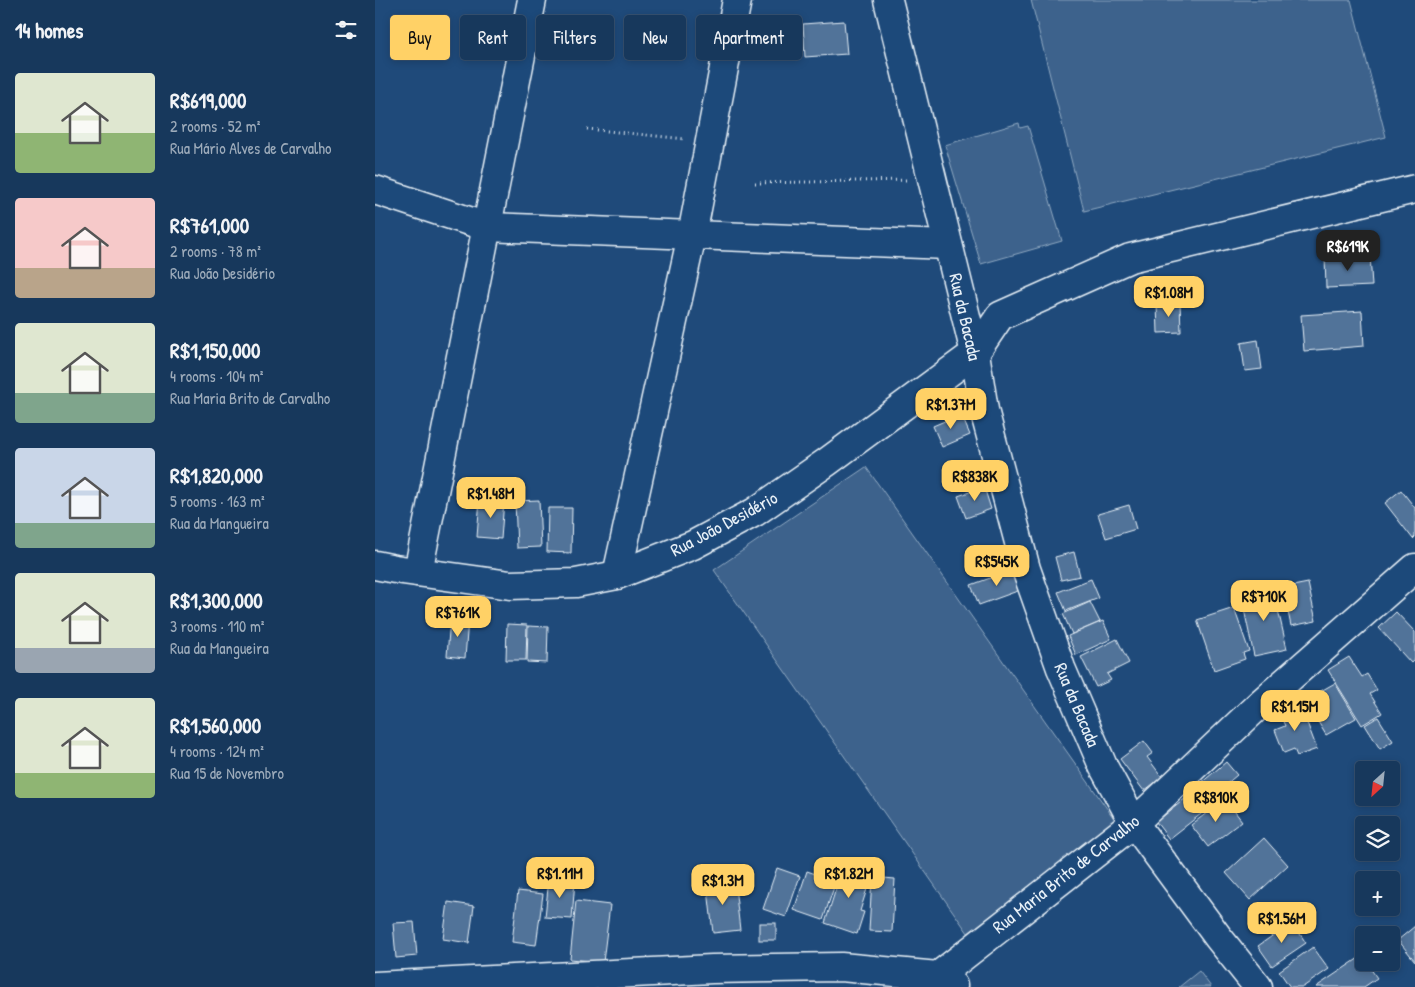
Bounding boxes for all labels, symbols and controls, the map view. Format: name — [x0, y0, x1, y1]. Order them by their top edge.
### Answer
chip: Buy — [390, 15, 450, 60]
chip: Rent — [460, 15, 526, 60]
chip: Filters — [536, 15, 614, 60]
chip: New — [624, 15, 686, 60]
chip: Apartment — [696, 15, 802, 60]
text: 14 homes — [15, 16, 83, 45]
icon: filters — [332, 16, 360, 44]
text: R$619,000 — [170, 86, 246, 115]
icon: home — [55, 93, 115, 153]
text: 2 rooms · 52 m² — [170, 115, 260, 137]
text: Rua Mário Alves de Carvalho — [170, 137, 332, 159]
text: R$761,000 — [170, 211, 249, 240]
icon: home — [55, 218, 115, 278]
pin: R$619K — [1307, 230, 1389, 272]
text: R$619K — [1327, 235, 1369, 257]
text: 2 rooms · 78 m² — [170, 240, 261, 262]
text: Rua João Desidério — [170, 262, 275, 284]
street label: Rua da Bacada — [943, 271, 988, 363]
pin: R$1.08M — [1123, 276, 1215, 318]
text: R$1.08M — [1145, 281, 1193, 303]
text: R$1,150,000 — [170, 336, 260, 365]
icon: home — [55, 343, 115, 403]
text: 4 rooms · 104 m² — [170, 365, 264, 387]
text: Rua Maria Brito de Carvalho — [170, 387, 330, 409]
pin: R$1.37M — [905, 388, 997, 430]
text: R$1.37M — [926, 393, 976, 415]
pin: R$838K — [934, 460, 1016, 502]
text: R$1,820,000 — [170, 461, 263, 490]
text: R$838K — [953, 465, 997, 487]
icon: home — [55, 468, 115, 528]
pin: R$1.48M — [445, 476, 537, 519]
text: R$1.48M — [467, 482, 515, 504]
street label: Rua João Desidério — [666, 485, 782, 562]
text: 5 rooms · 163 m² — [170, 490, 265, 512]
text: Rua da Mangueira — [170, 512, 269, 534]
pin: R$545K — [956, 544, 1038, 587]
text: R$545K — [975, 550, 1019, 572]
pin: R$710K — [1223, 580, 1305, 622]
text: R$710K — [1242, 585, 1286, 607]
text: R$1,300,000 — [170, 586, 263, 615]
icon: home — [55, 593, 115, 653]
pin: R$761K — [417, 596, 499, 638]
text: R$761K — [436, 601, 480, 623]
text: 3 rooms · 110 m² — [170, 615, 265, 637]
text: Rua da Mangueira — [170, 637, 269, 659]
street label: Rua da Bacada — [1049, 659, 1106, 751]
pin: R$1.15M — [1249, 690, 1341, 732]
text: R$1.15M — [1272, 695, 1318, 717]
text: R$1,560,000 — [170, 711, 261, 740]
icon: home — [55, 718, 115, 778]
text: 4 rooms · 124 m² — [170, 740, 264, 762]
north arrow — [1355, 761, 1400, 806]
map controls — [1355, 761, 1400, 971]
text: Rua 15 de Novembro — [170, 762, 284, 784]
pin: R$810K — [1175, 780, 1257, 823]
text: R$810K — [1194, 786, 1238, 808]
street label: Rua Maria Brito de Carvalho — [987, 808, 1144, 939]
button: layers — [1355, 816, 1400, 861]
pin: R$1.11M — [514, 856, 606, 899]
pin: R$1.82M — [803, 856, 895, 899]
text: R$1.11M — [537, 862, 583, 884]
text: R$1.82M — [825, 862, 873, 884]
pin: R$1.3M — [682, 864, 764, 906]
text: R$1.3M — [702, 869, 744, 891]
button: + — [1355, 871, 1400, 916]
pin: R$1.56M — [1236, 902, 1328, 944]
text: R$1.56M — [1258, 907, 1306, 929]
button: − — [1355, 926, 1400, 971]

